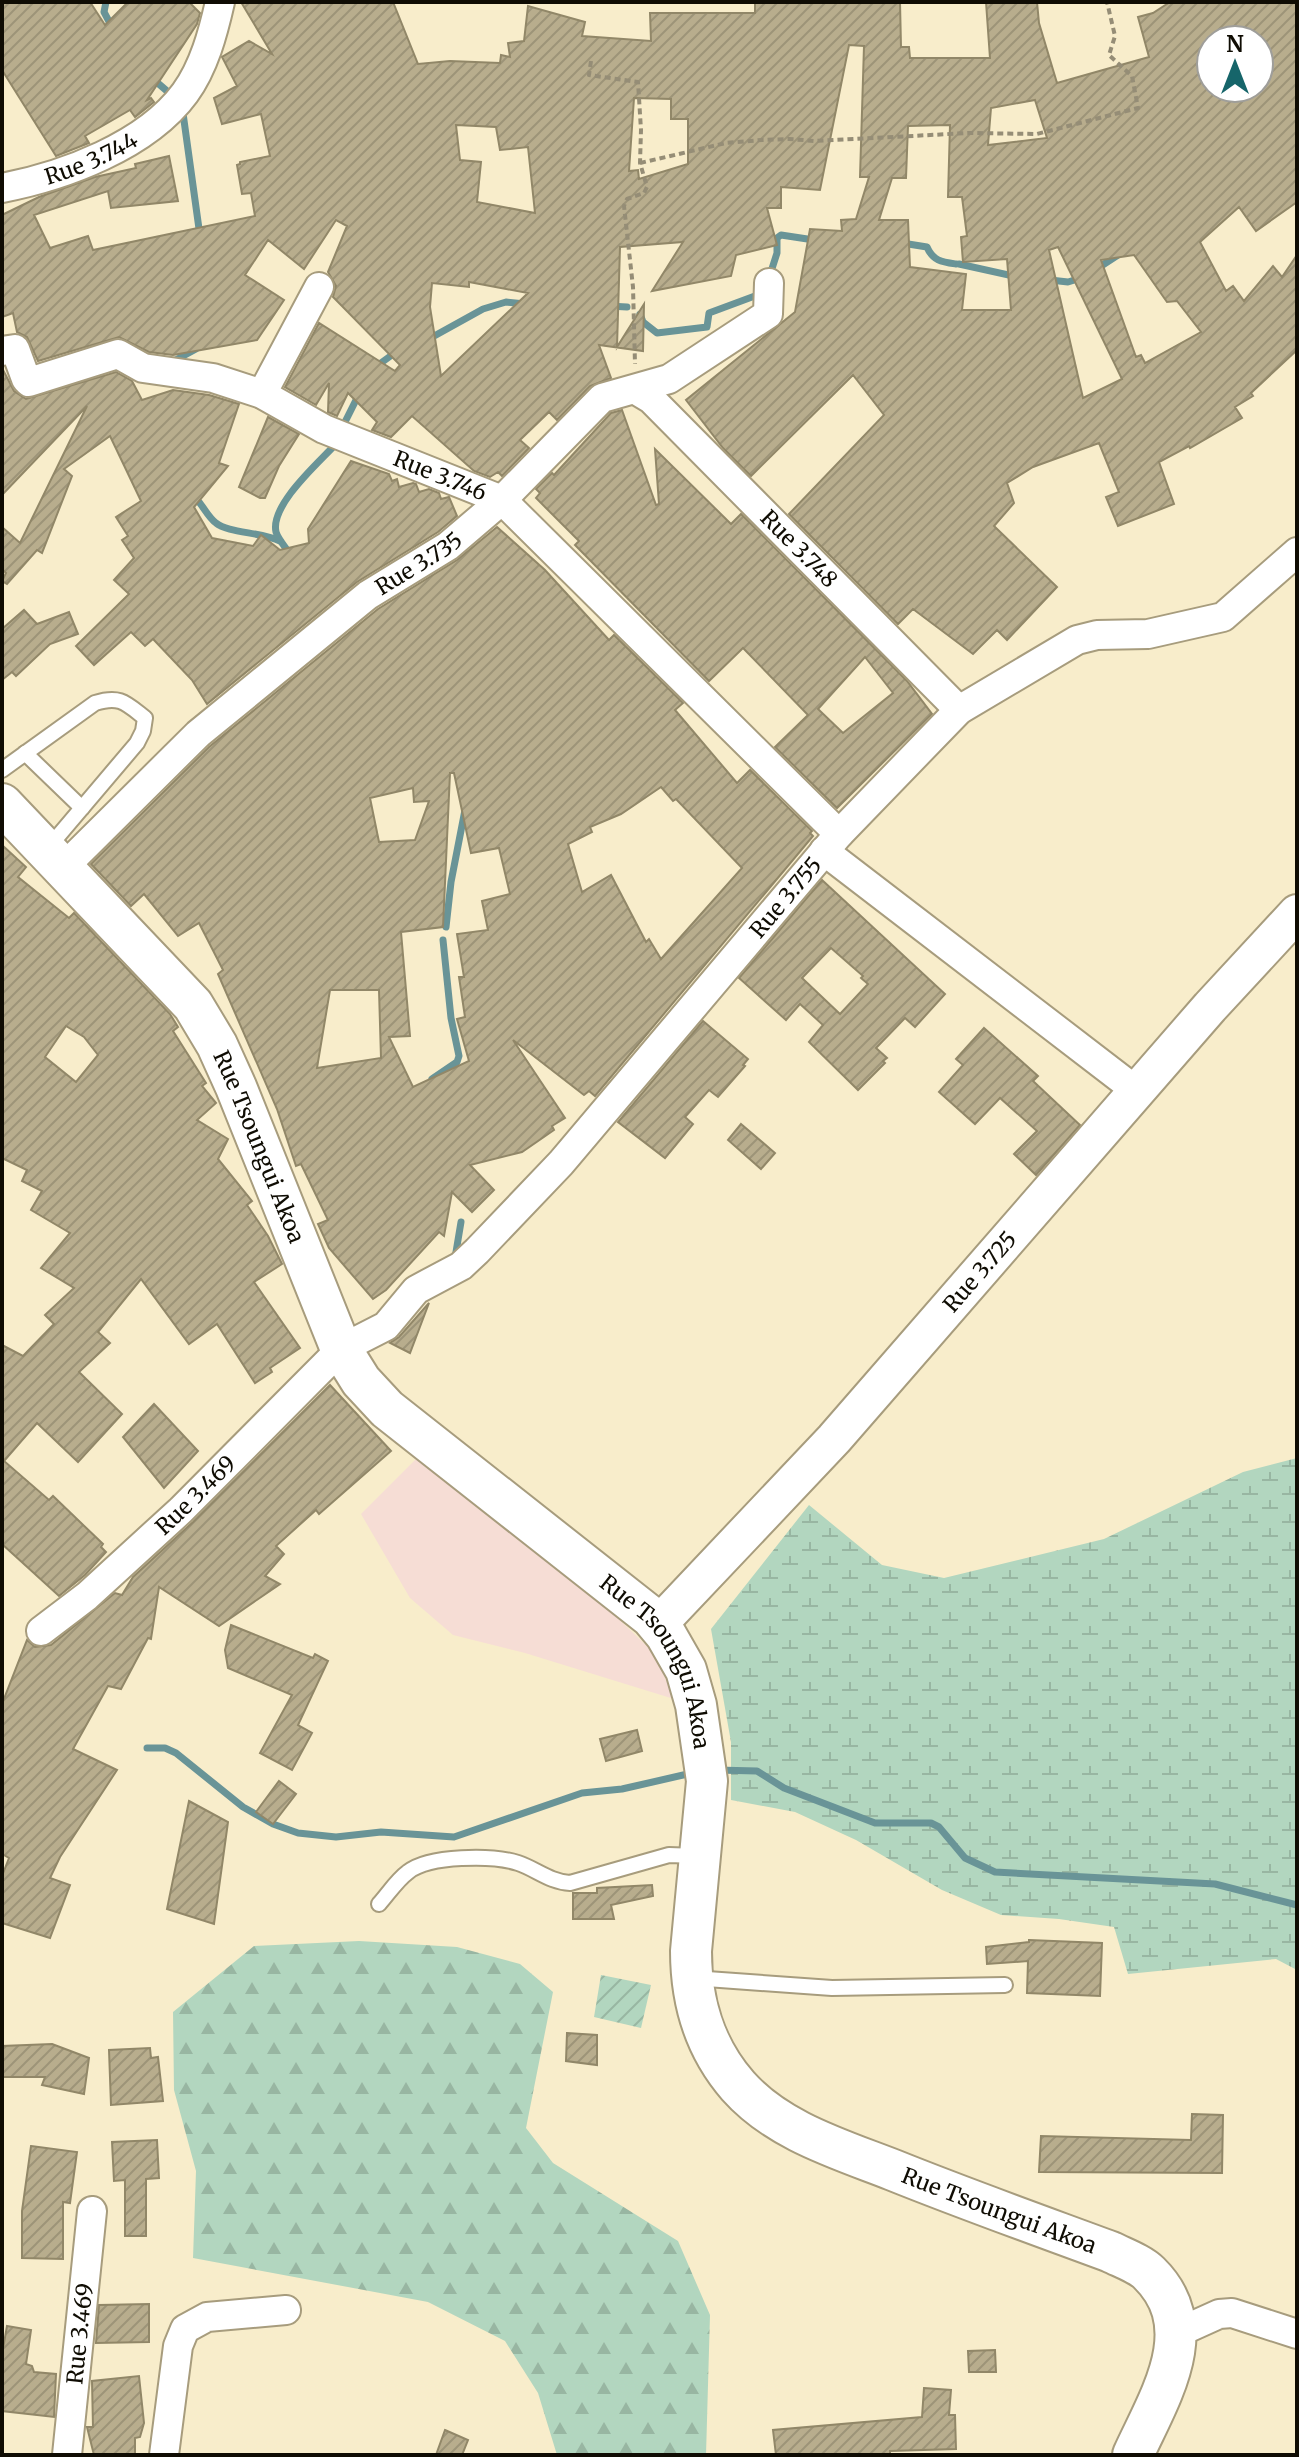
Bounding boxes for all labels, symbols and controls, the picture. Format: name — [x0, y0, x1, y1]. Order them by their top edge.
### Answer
north arrow — [1195, 24, 1275, 104]
text: N — [1226, 30, 1244, 58]
street label: Rue 3.744 — [41, 125, 143, 191]
street label: Rue 3.746 — [390, 444, 491, 507]
street label: Rue 3.748 — [755, 504, 844, 593]
street label: Rue 3.735 — [370, 526, 468, 601]
street label: Rue 3.755 — [743, 851, 828, 944]
street label: Rue Tsoungui Akoa — [207, 1046, 311, 1247]
street label: Rue 3.725 — [937, 1225, 1023, 1318]
street label: Rue 3.469 — [149, 1449, 241, 1541]
street label: Rue Tsoungui Akoa — [594, 1568, 716, 1751]
street label: Rue Tsoungui Akoa — [898, 2161, 1101, 2259]
street label: Rue 3.469 — [60, 2282, 99, 2386]

